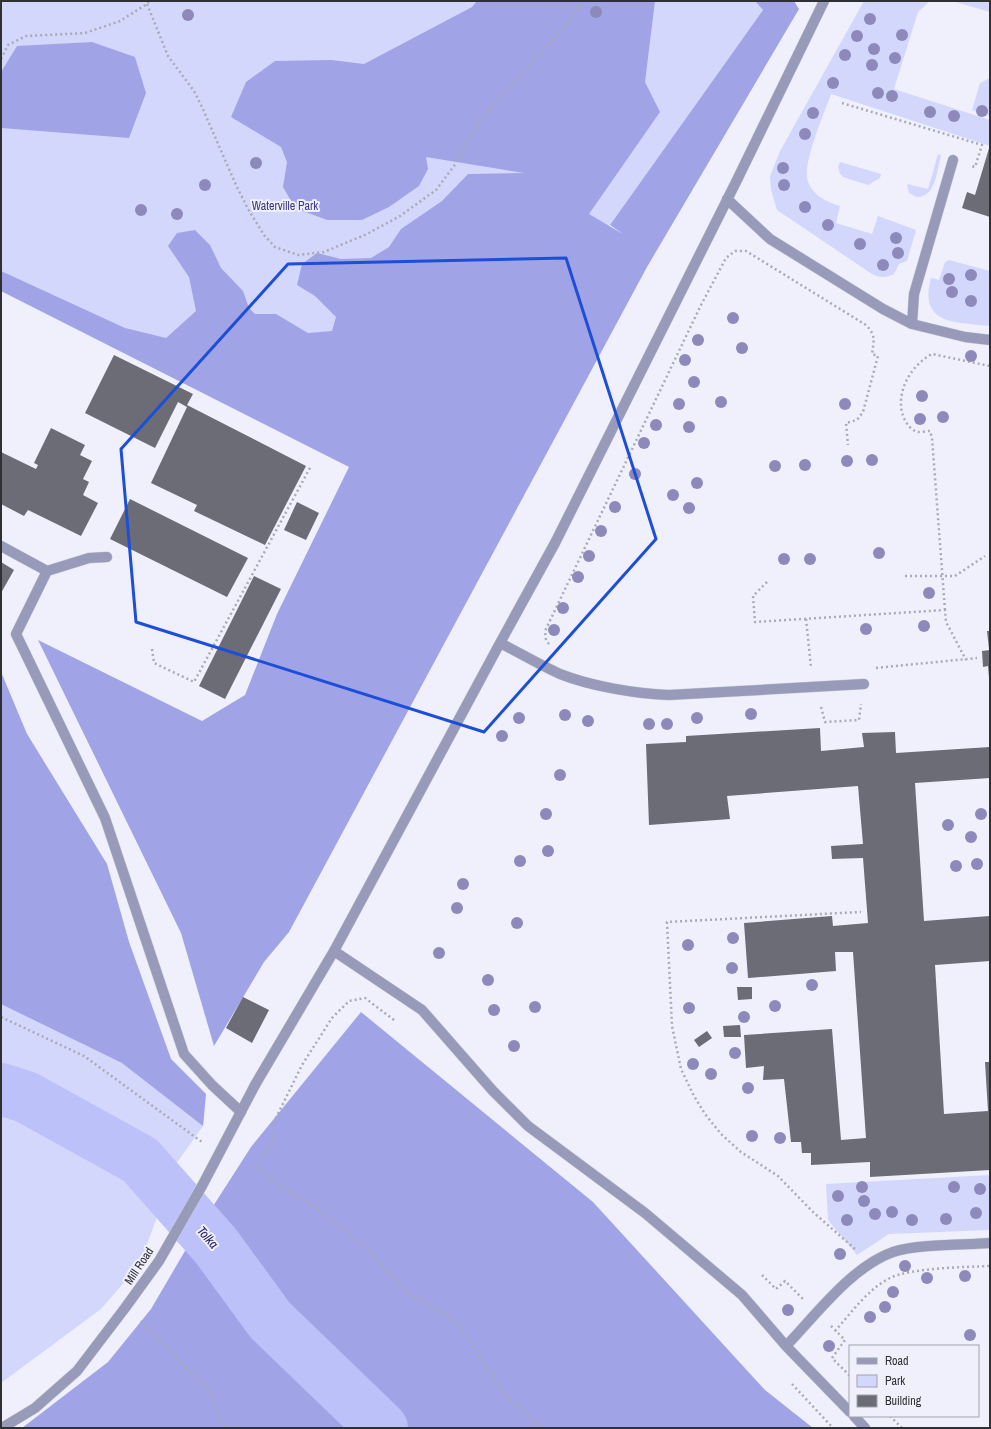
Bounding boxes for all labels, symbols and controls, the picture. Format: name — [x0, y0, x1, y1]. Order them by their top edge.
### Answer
park label: Waterville Park — [252, 198, 318, 214]
water label: Tolka — [193, 1222, 222, 1252]
street label: Mill Road — [121, 1244, 157, 1288]
legend — [849, 1345, 979, 1417]
text: Road — [885, 1353, 909, 1369]
text: Park — [885, 1373, 905, 1389]
text: Building — [885, 1393, 922, 1409]

